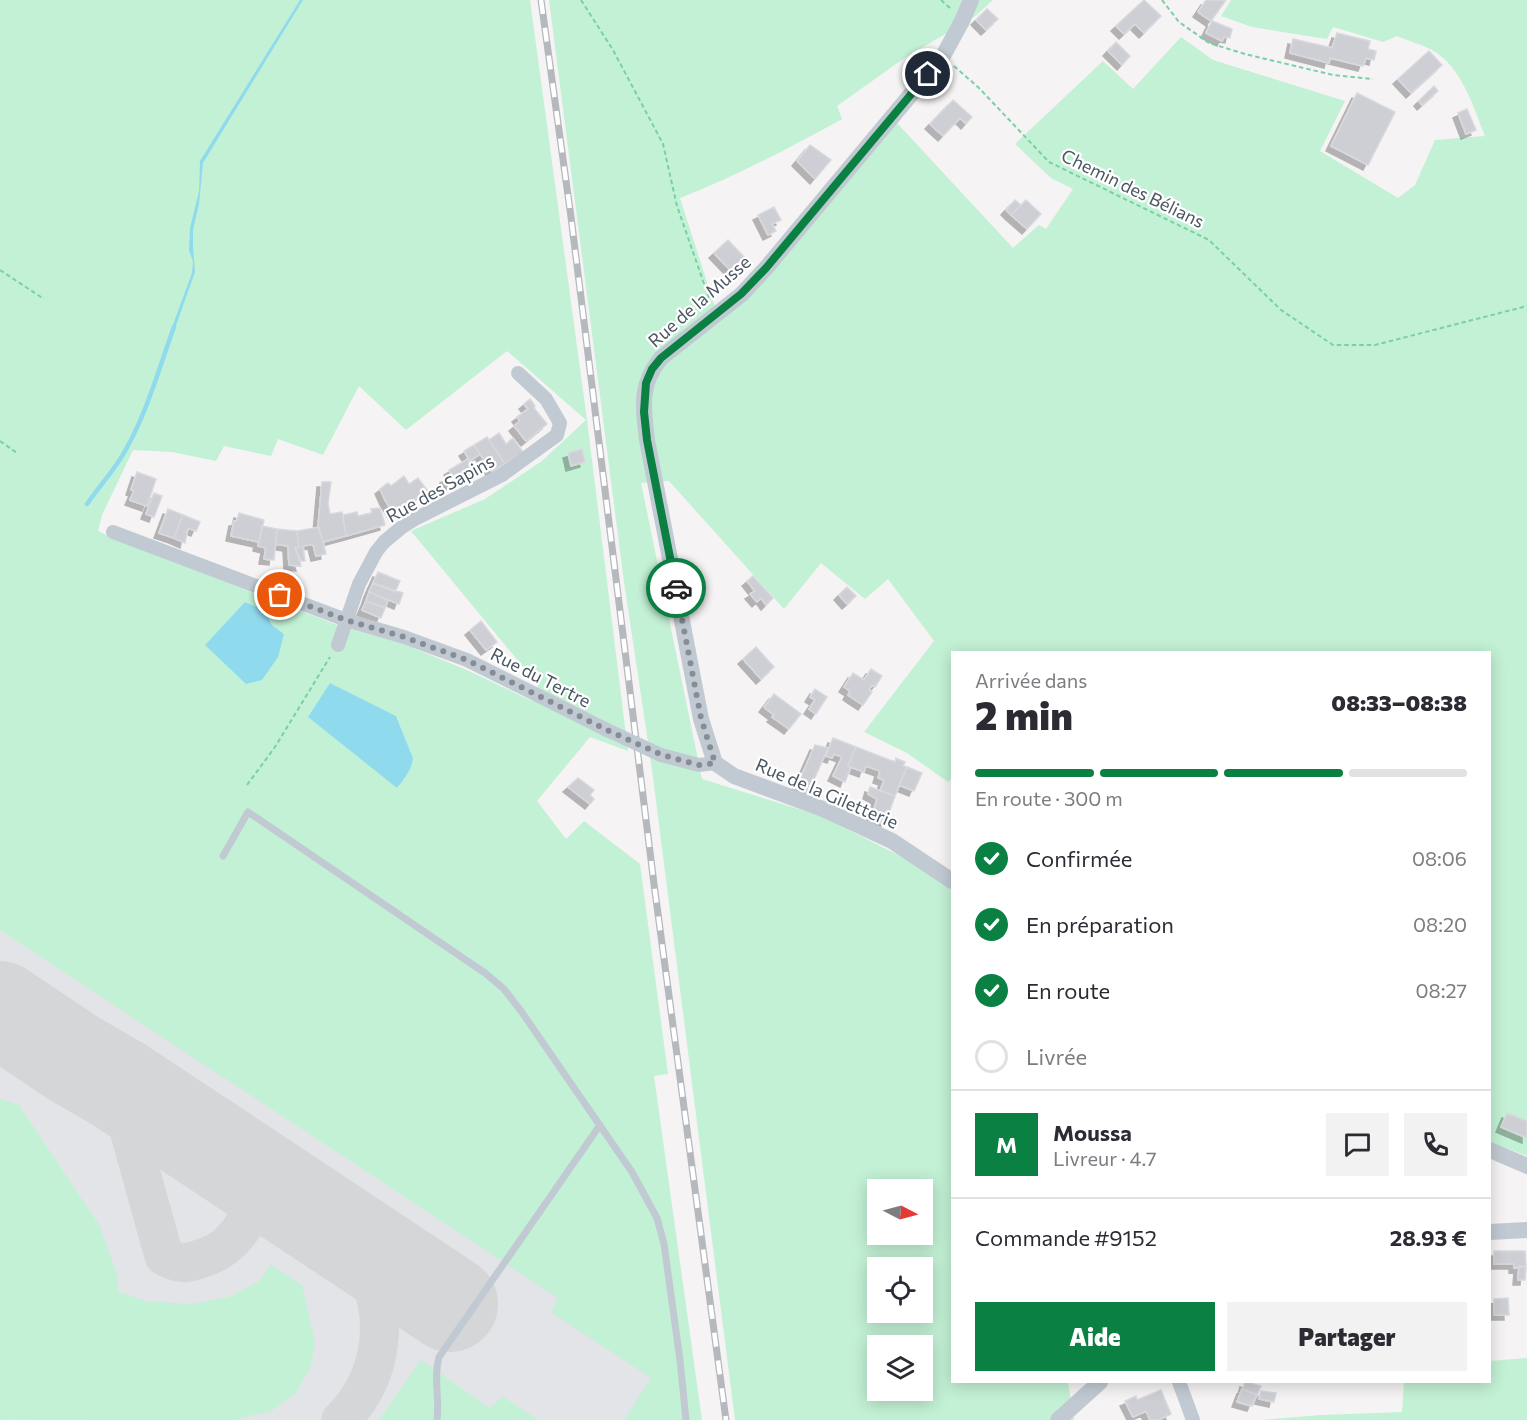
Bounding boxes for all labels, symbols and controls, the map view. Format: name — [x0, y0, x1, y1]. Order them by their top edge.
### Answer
pin — [902, 48, 953, 99]
icon: home — [911, 57, 944, 90]
street label: Chemin des Bélians — [1058, 144, 1208, 232]
street label: Rue de la Musse — [643, 250, 755, 352]
street label: Rue des Sapins — [382, 449, 498, 527]
courier — [646, 558, 706, 618]
pin — [254, 569, 305, 620]
icon: car — [660, 572, 693, 605]
icon: bag — [263, 578, 296, 611]
street label: Rue du Tertre — [487, 642, 595, 712]
text: Arrivée dans — [975, 668, 1087, 692]
text: 08:33–08:38 — [1331, 689, 1467, 716]
text: 2 min — [975, 690, 1073, 738]
street label: Rue de la Giletterie — [752, 753, 902, 833]
text: En route · 300 m — [975, 786, 1123, 810]
icon: check — [975, 842, 1008, 875]
text: Confirmée — [1026, 845, 1132, 872]
text: 08:06 — [1412, 846, 1467, 870]
icon: check — [975, 908, 1008, 941]
text: En préparation — [1026, 911, 1174, 938]
text: 08:20 — [1413, 912, 1467, 936]
icon: check — [975, 974, 1008, 1007]
text: En route — [1026, 977, 1110, 1004]
text: 08:27 — [1415, 978, 1467, 1002]
text: Livrée — [1026, 1043, 1087, 1070]
button: chat — [1326, 1113, 1389, 1176]
button: phone — [1404, 1113, 1467, 1176]
text: Moussa — [1053, 1119, 1132, 1146]
text: M — [996, 1131, 1017, 1158]
text: Livreur · 4.7 — [1053, 1146, 1157, 1170]
north arrow — [867, 1179, 933, 1245]
map controls — [867, 1179, 933, 1401]
text: Commande #9152 — [975, 1224, 1157, 1251]
text: 28.93 € — [1390, 1224, 1467, 1251]
button: locate — [867, 1257, 933, 1323]
button: Aide — [975, 1302, 1215, 1371]
button: Partager — [1227, 1302, 1467, 1371]
button: layers — [867, 1335, 933, 1401]

